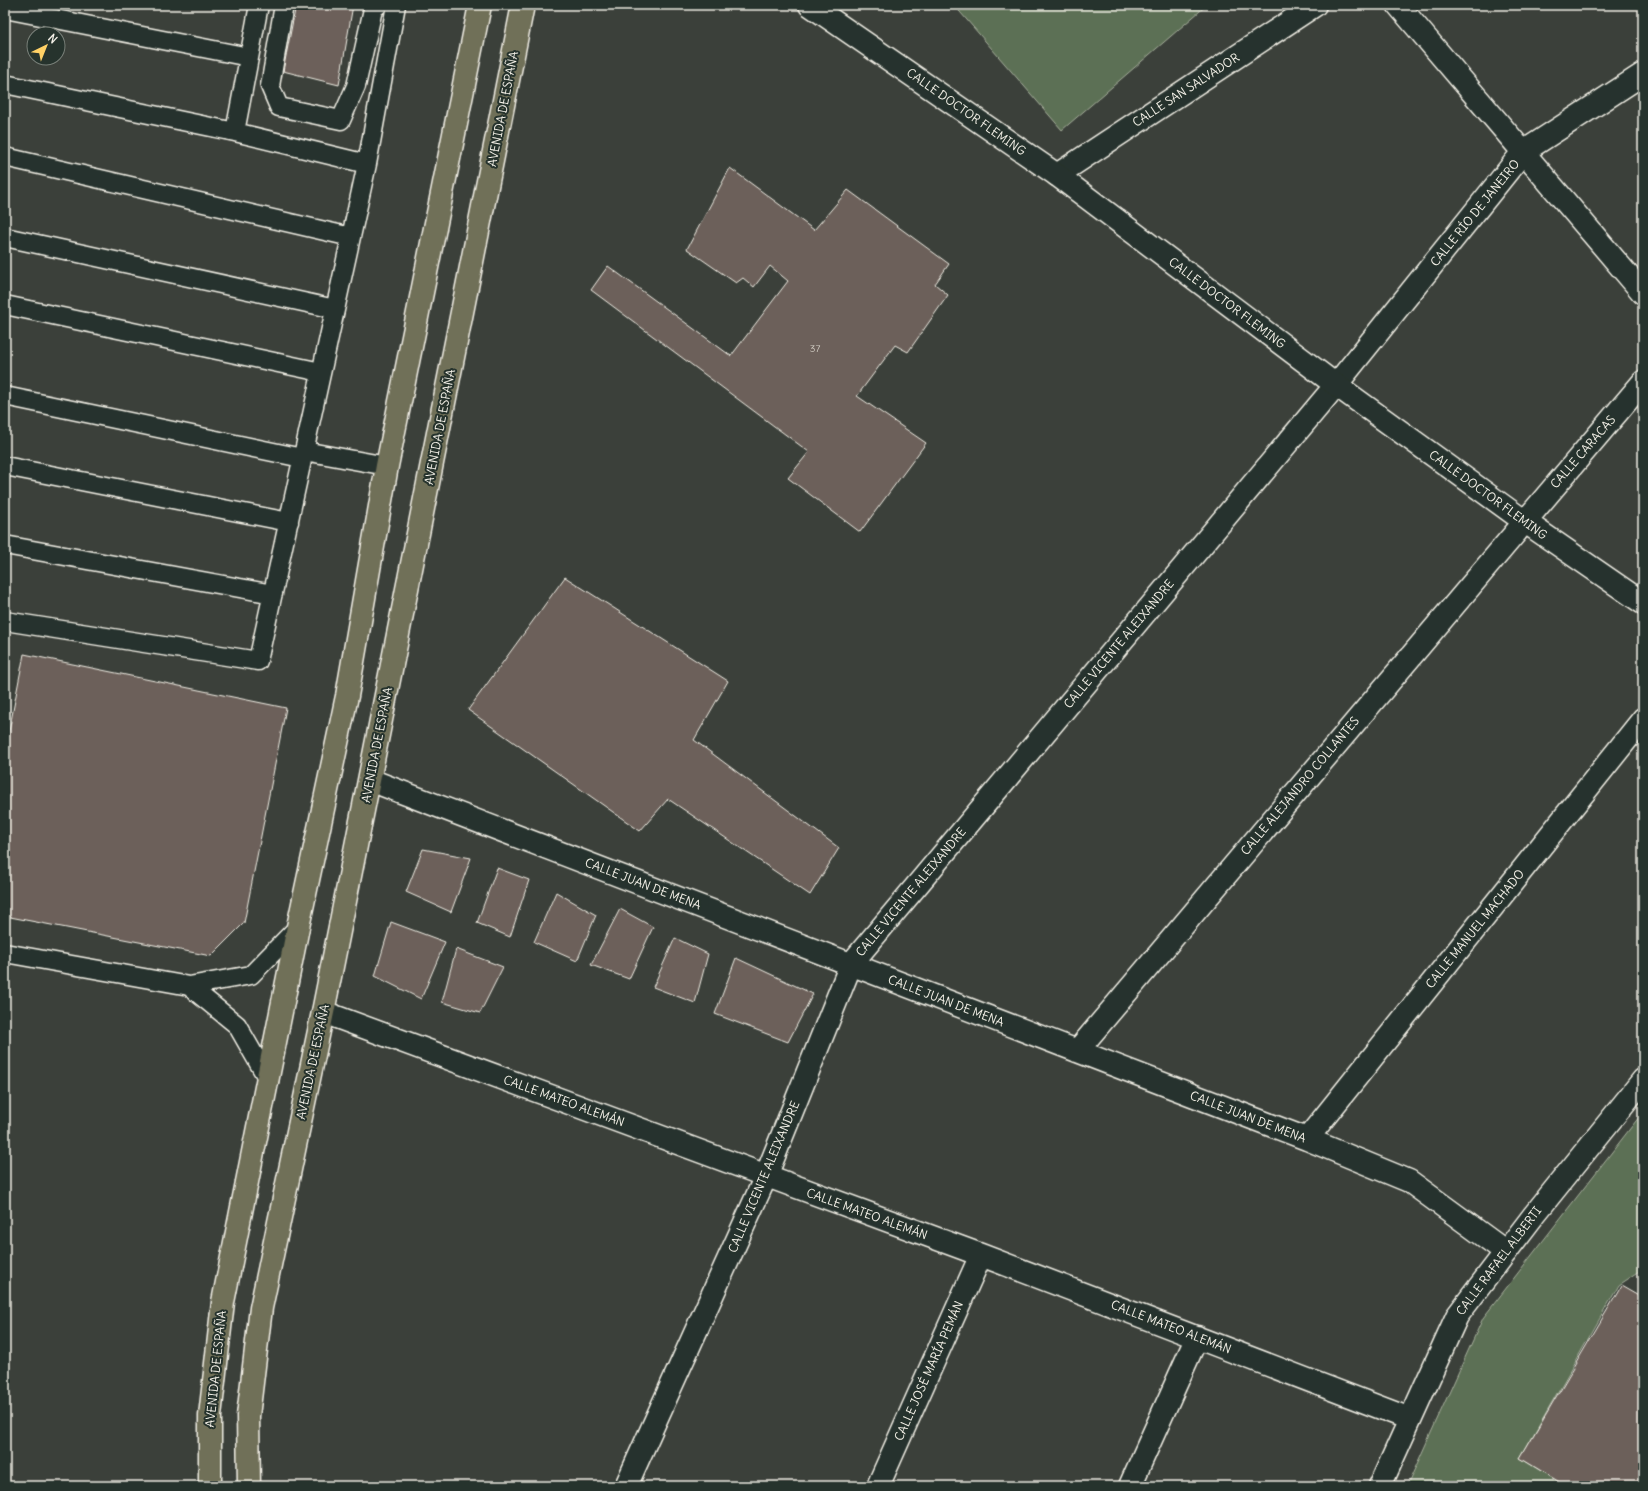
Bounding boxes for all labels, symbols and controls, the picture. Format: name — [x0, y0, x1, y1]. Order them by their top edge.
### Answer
north arrow — [26, 26, 66, 66]
text: N — [45, 31, 60, 46]
street label: CALLE SAN SALVADOR — [1130, 49, 1242, 130]
street label: AVENIDA DE ESPAÑA — [484, 50, 521, 168]
street label: CALLE DOCTOR FLEMING — [904, 65, 1029, 159]
street label: CALLE RÍO DE JANEIRO — [1427, 156, 1522, 269]
street label: CALLE DOCTOR FLEMING — [1166, 254, 1289, 352]
house number: 37 — [810, 342, 820, 355]
street label: AVENIDA DE ESPAÑA — [421, 368, 458, 486]
street label: CALLE CARACAS — [1547, 412, 1619, 491]
street label: CALLE DOCTOR FLEMING — [1426, 447, 1551, 543]
street label: CALLE VICENTE ALEIXANDRE — [1060, 576, 1177, 711]
street label: AVENIDA DE ESPAÑA — [358, 686, 395, 804]
street label: CALLE ALEJANDRO COLLANTES — [1237, 713, 1362, 858]
street label: CALLE VICENTE ALEIXANDRE — [852, 824, 969, 959]
street label: CALLE JUAN DE MENA — [583, 854, 704, 913]
street label: CALLE MANUEL MACHADO — [1422, 866, 1527, 991]
street label: CALLE JUAN DE MENA — [886, 971, 1007, 1030]
street label: AVENIDA DE ESPAÑA — [293, 1003, 332, 1121]
street label: CALLE MATEO ALEMÁN — [502, 1072, 627, 1129]
street label: CALLE JUAN DE MENA — [1188, 1087, 1309, 1146]
street label: CALLE VICENTE ALEIXANDRE — [725, 1099, 802, 1255]
street label: CALLE MATEO ALEMÁN — [805, 1185, 930, 1242]
street label: CALLE RAFAEL ALBERTI — [1453, 1203, 1544, 1318]
street label: CALLE MATEO ALEMÁN — [1109, 1297, 1234, 1356]
street label: CALLE JOSÉ MARÍA PEMÁN — [891, 1298, 966, 1443]
street label: AVENIDA DE ESPAÑA — [202, 1310, 229, 1428]

